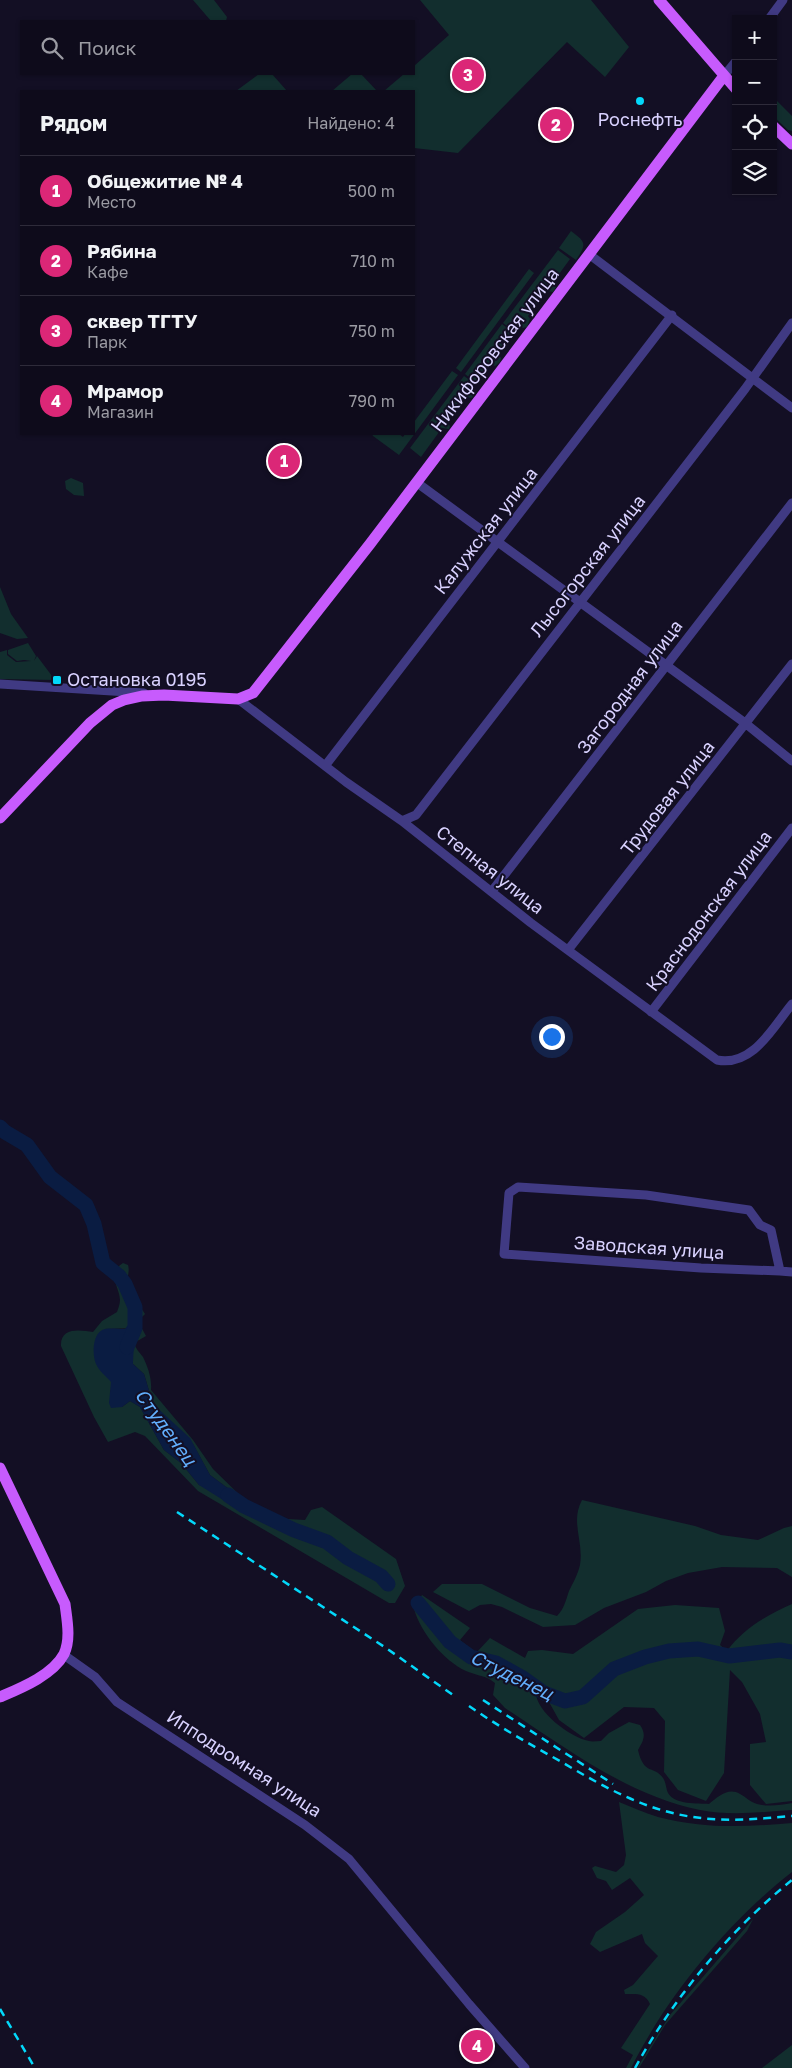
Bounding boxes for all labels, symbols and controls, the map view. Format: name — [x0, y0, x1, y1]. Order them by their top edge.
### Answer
map controls — [732, 15, 777, 195]
button: + — [732, 15, 777, 60]
search box — [20, 20, 415, 75]
icon: search — [38, 34, 66, 62]
text: Поиск — [78, 36, 137, 59]
pin: 3 — [452, 56, 484, 94]
button: − — [732, 60, 777, 105]
marker: Роснефть — [634, 95, 646, 107]
button: locate — [732, 105, 777, 150]
pin: 2 — [540, 106, 572, 144]
place label: Роснефть — [597, 108, 683, 130]
text: Рядом — [40, 110, 107, 136]
text: Найдено: 4 — [307, 113, 395, 133]
button: layers — [732, 150, 777, 195]
text: Общежитие № 4 — [87, 169, 243, 192]
text: 1 — [52, 181, 60, 201]
text: 500 m — [348, 181, 395, 201]
text: Место — [87, 192, 136, 212]
text: Рябина — [87, 239, 157, 262]
text: 2 — [51, 251, 61, 271]
text: 710 m — [351, 251, 395, 271]
text: Кафе — [87, 262, 128, 282]
street label: Никифоровская улица — [425, 263, 563, 436]
text: сквер ТГТУ — [87, 309, 197, 332]
text: 3 — [51, 321, 61, 341]
text: 750 m — [349, 321, 395, 341]
text: Парк — [87, 332, 127, 352]
text: Мрамор — [87, 379, 163, 402]
text: 4 — [51, 391, 61, 411]
text: 790 m — [349, 391, 395, 411]
text: Магазин — [87, 402, 154, 422]
pin: 1 — [268, 442, 300, 480]
street label: Калужская улица — [429, 463, 542, 598]
street label: Лысогорская улица — [525, 490, 650, 641]
street label: Загородная улица — [572, 615, 687, 758]
place label: Остановка 0195 — [67, 668, 207, 690]
marker: Остановка 0195 — [51, 674, 63, 686]
street label: Трудовая улица — [616, 736, 719, 859]
street label: Степная улица — [432, 820, 549, 918]
street label: Краснодонская улица — [641, 826, 776, 995]
your location — [539, 1024, 565, 1050]
street label: Заводская улица — [573, 1231, 725, 1263]
water label: Студенец — [131, 1384, 203, 1471]
water label: Студенец — [467, 1645, 559, 1705]
street label: Ипподромная улица — [163, 1705, 326, 1821]
pin: 4 — [461, 2027, 493, 2065]

